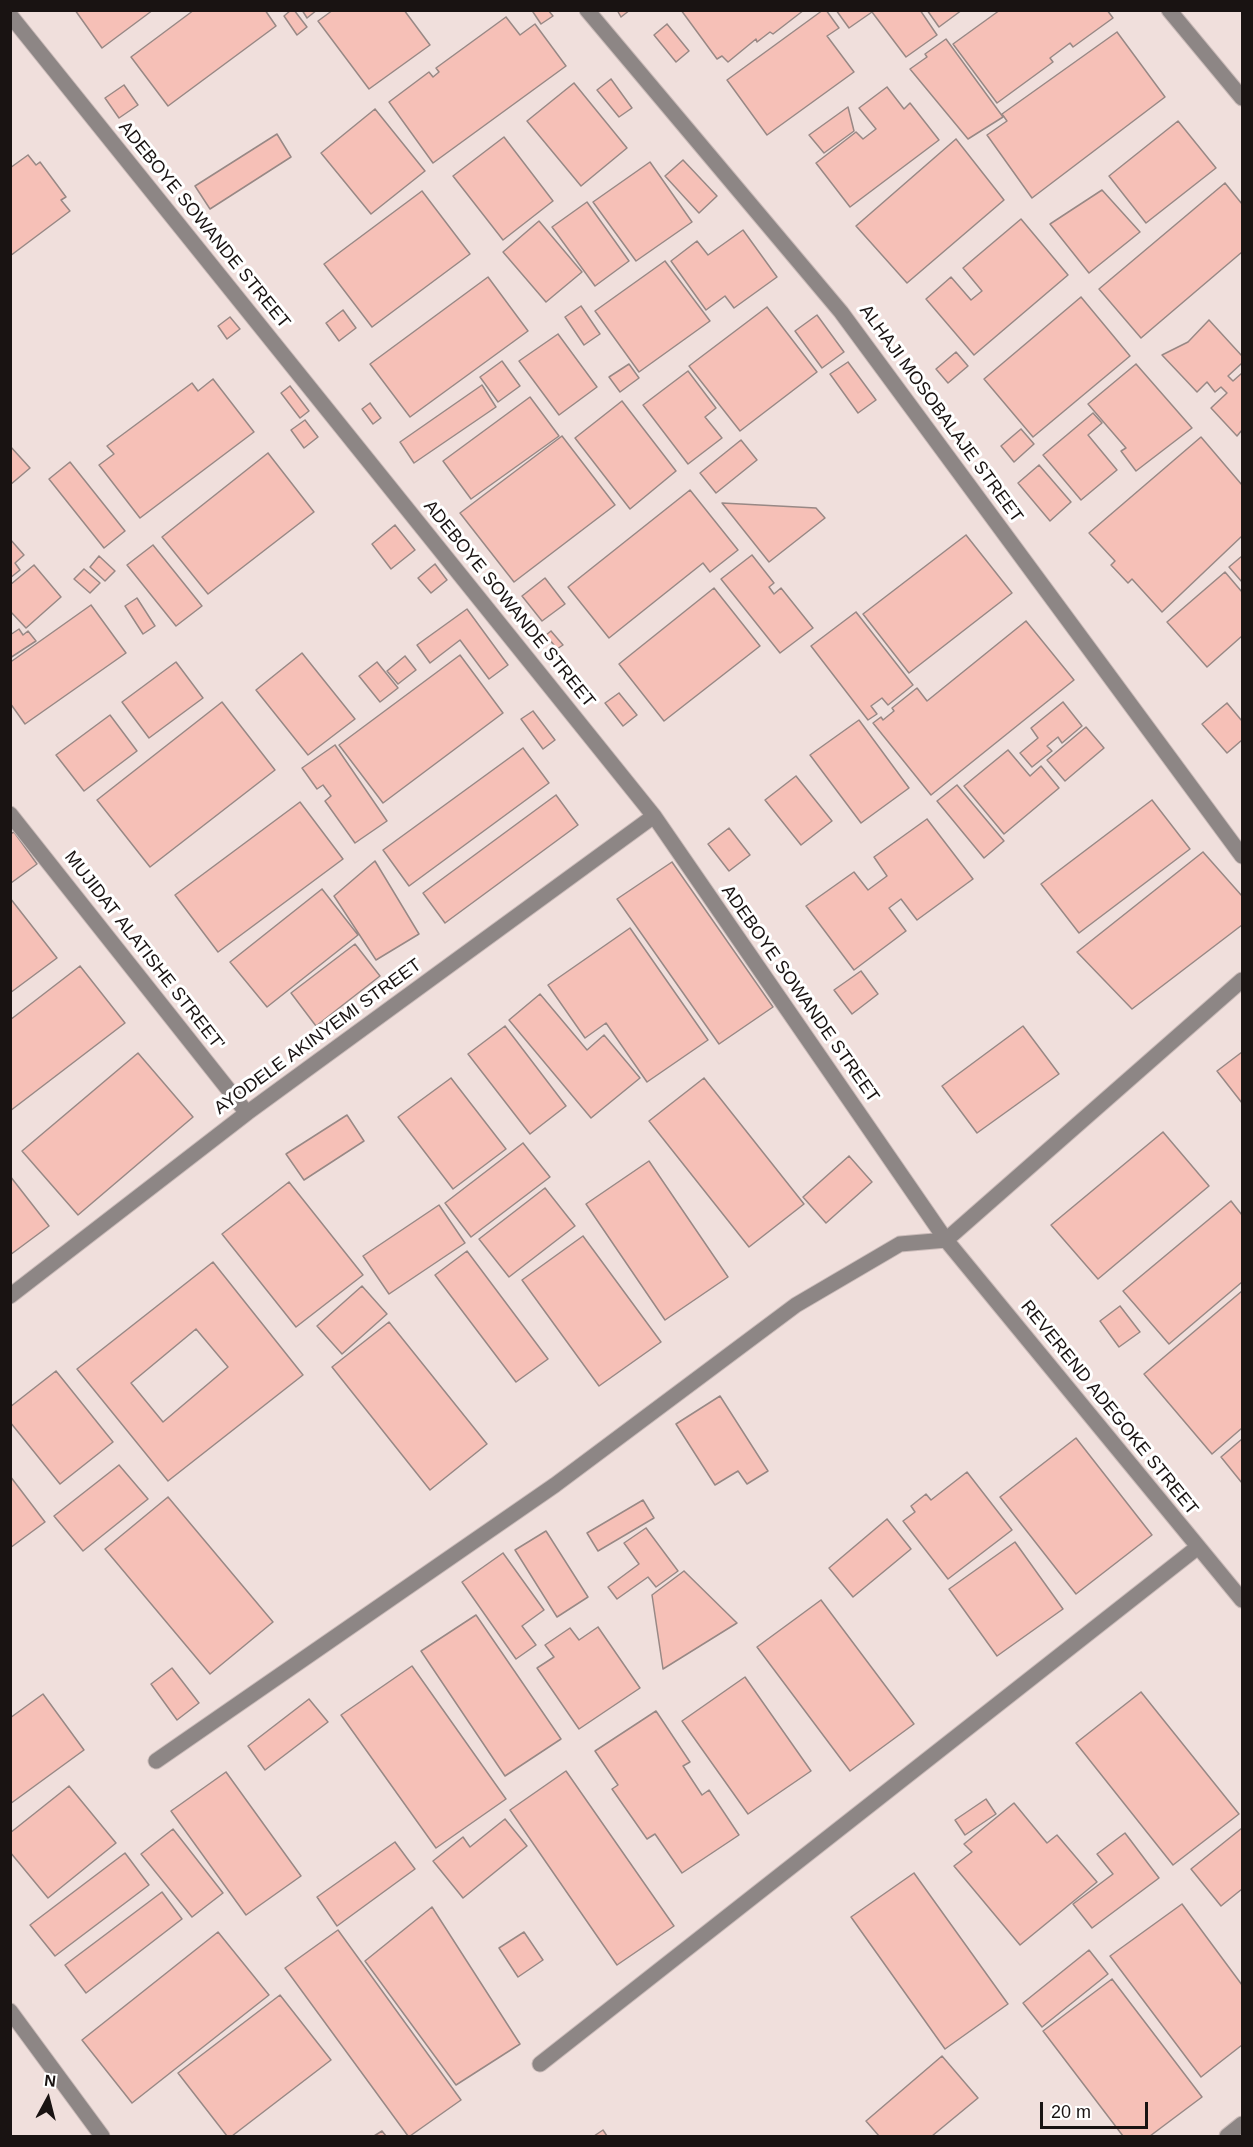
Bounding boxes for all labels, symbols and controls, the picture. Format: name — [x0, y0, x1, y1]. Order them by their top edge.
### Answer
street label: ADEBOYE SOWANDE STREET — [114, 117, 294, 333]
street label: ALHAJI MOSOBALAJE STREET — [855, 301, 1027, 527]
street label: ADEBOYE SOWANDE STREET — [419, 496, 599, 712]
street label: MUJIDAT ALATISHE STREET' — [60, 847, 228, 1055]
street label: ADEBOYE SOWANDE STREET — [716, 881, 884, 1107]
street label: AYODELE AKINYEMI STREET — [210, 955, 426, 1119]
street label: REVEREND ADEGOKE STREET — [1016, 1296, 1202, 1520]
north arrow — [18, 2069, 78, 2129]
text: N — [43, 2071, 57, 2090]
scale bar — [1043, 2090, 1151, 2128]
text: 20 m — [1051, 2102, 1091, 2122]

